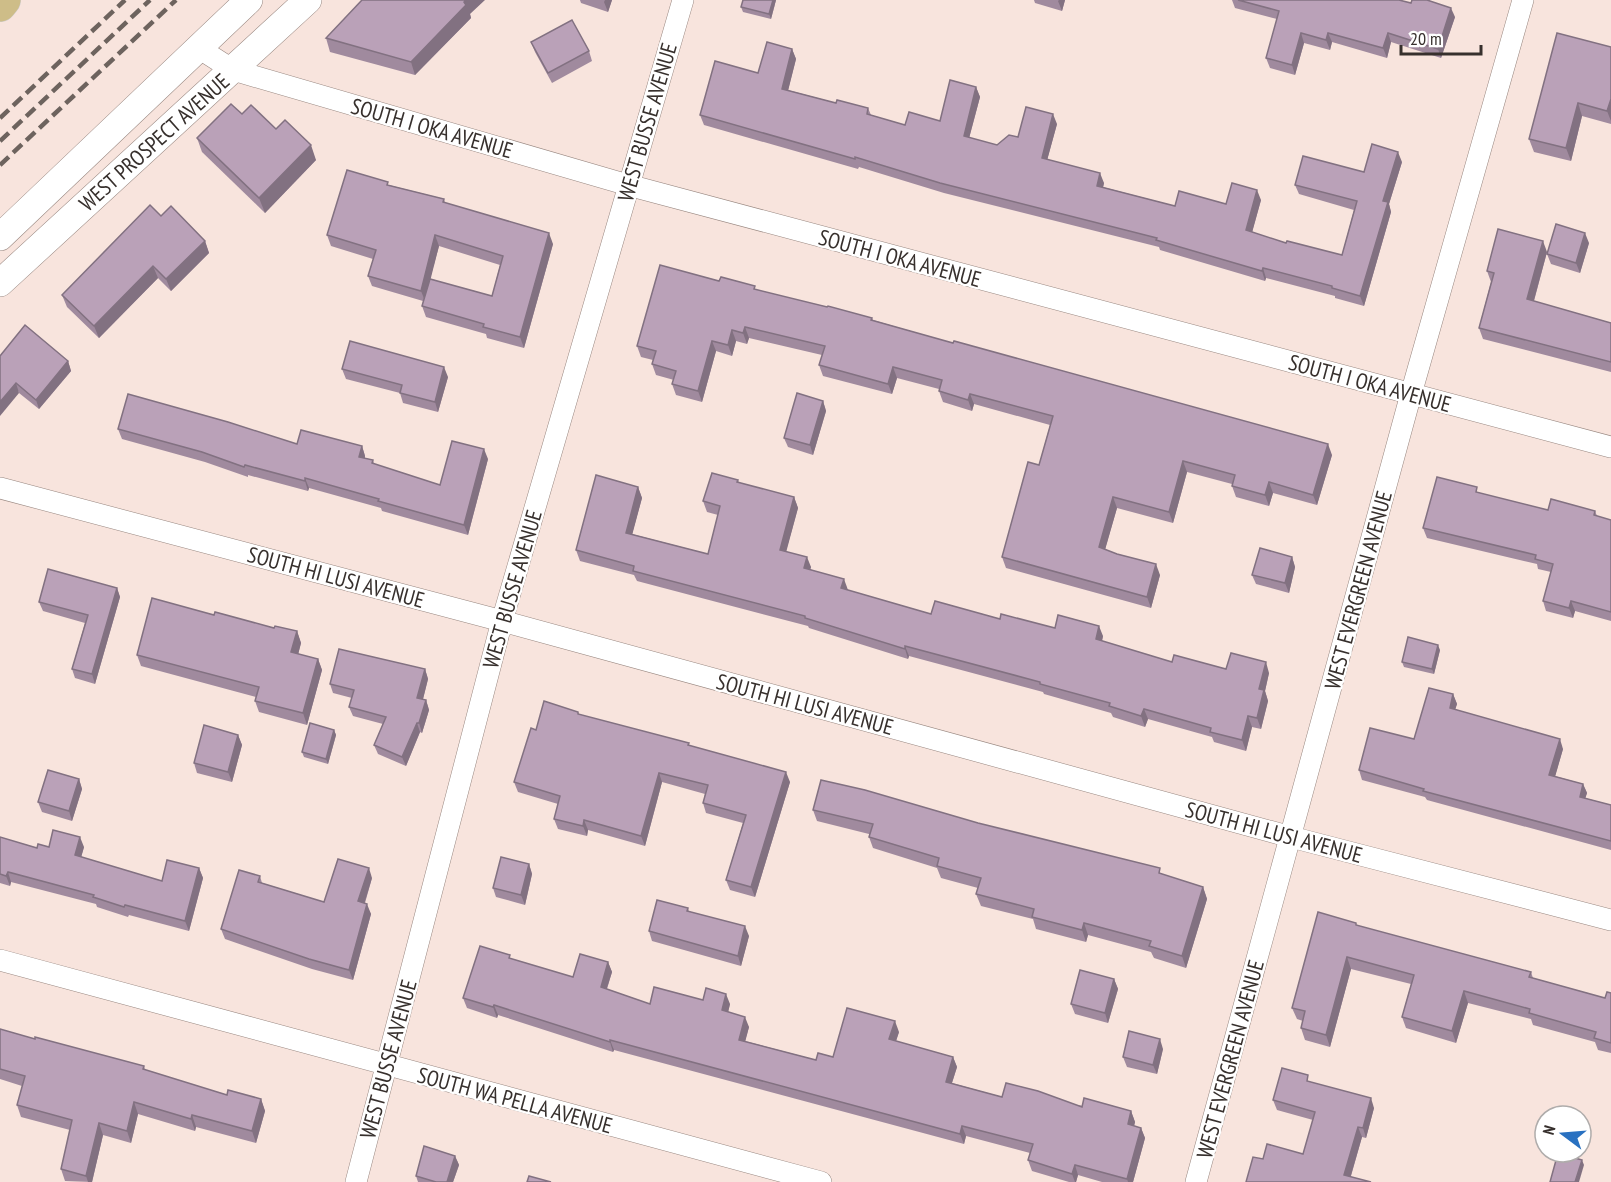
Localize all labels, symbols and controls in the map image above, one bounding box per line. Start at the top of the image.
scale bar [1401,18,1480,56]
text: 20 m [1410,27,1442,50]
street label: WEST BUSSE AVENUE [611,40,683,204]
street label: WEST PROSPECT AVENUE [73,67,235,217]
street label: SOUTH I OKA AVENUE [348,92,516,164]
street label: SOUTH I OKA AVENUE [816,223,984,293]
street label: SOUTH I OKA AVENUE [1286,348,1454,418]
street label: WEST EVERGREEN AVENUE [1318,488,1398,692]
street label: WEST BUSSE AVENUE [476,507,548,671]
street label: SOUTH HI LUSI AVENUE [244,540,428,614]
street label: SOUTH HI LUSI AVENUE [713,667,897,741]
street label: SOUTH HI LUSI AVENUE [1182,795,1366,869]
street label: WEST EVERGREEN AVENUE [1190,957,1270,1161]
street label: WEST BUSSE AVENUE [353,976,423,1142]
street label: SOUTH WA PELLA AVENUE [414,1060,616,1140]
north arrow [1533,1104,1593,1164]
text: N [1538,1123,1559,1137]

